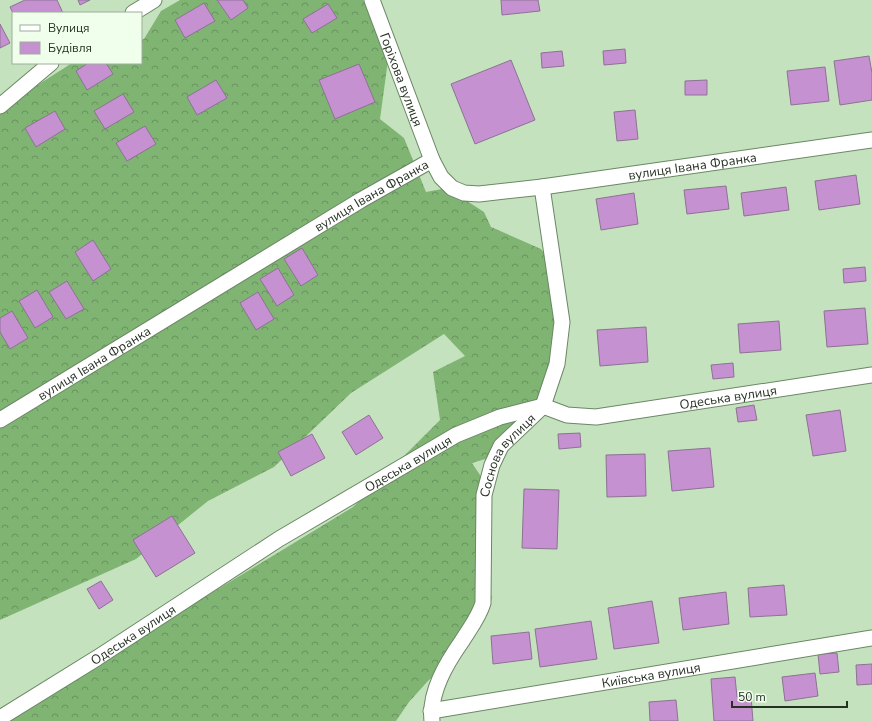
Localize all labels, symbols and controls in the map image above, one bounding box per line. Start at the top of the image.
legend [12,12,142,64]
text: Вулиця [48,20,90,36]
street label: Горіхова вулиця [375,31,427,129]
text: Будівля [48,40,92,56]
street label: вулиця Івана Франка [627,149,758,185]
street label: вулиця Івана Франка [311,156,432,236]
street label: вулиця Івана Франка [34,322,154,405]
street label: Одеська вулиця [678,382,778,414]
street label: Соснова вулиця [476,410,540,499]
street label: Одеська вулиця [361,431,455,497]
street label: Одеська вулиця [87,601,180,670]
street label: Київська вулиця [600,659,702,693]
scale bar [732,683,847,709]
text: 50 m [738,689,766,705]

